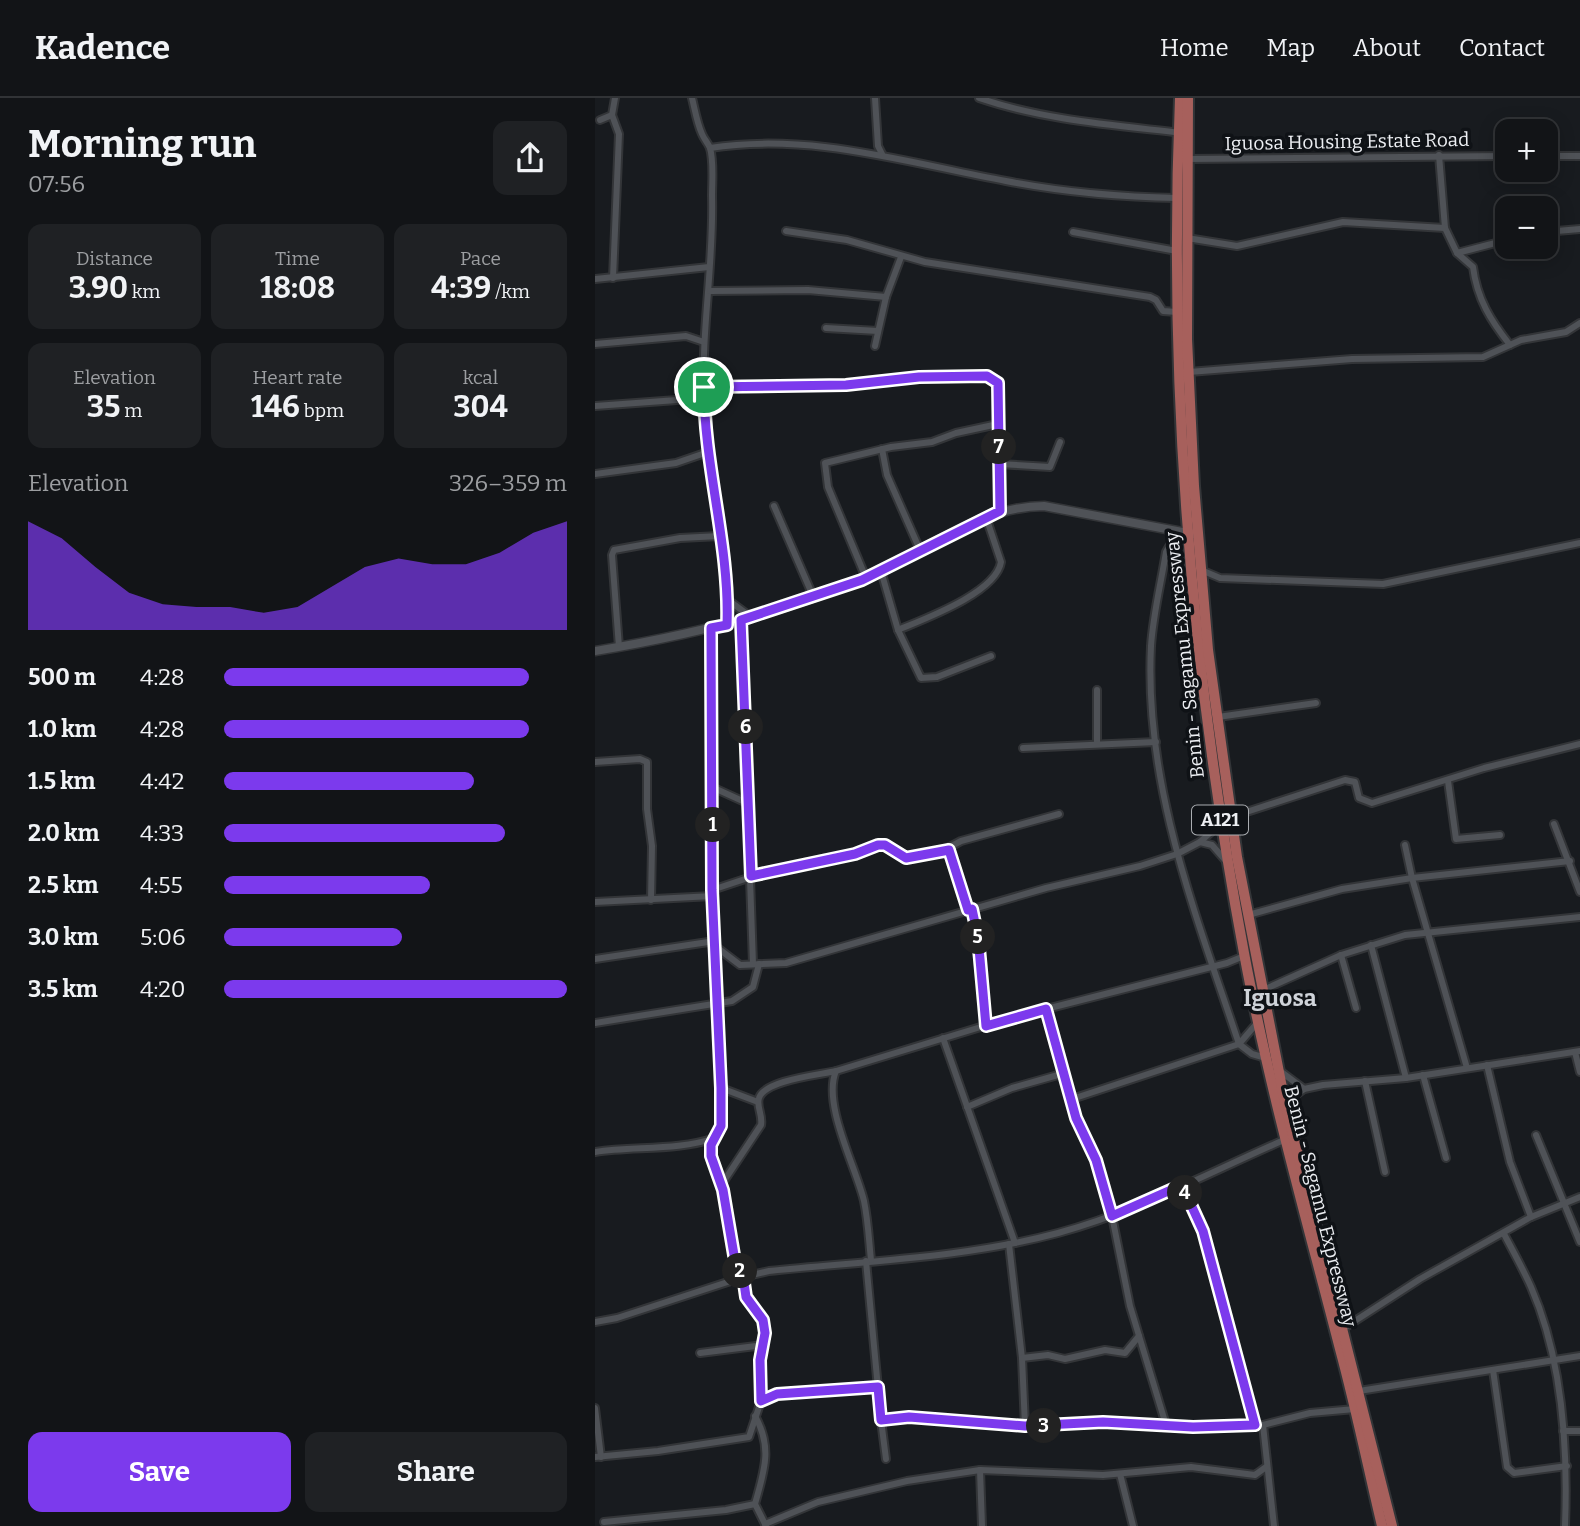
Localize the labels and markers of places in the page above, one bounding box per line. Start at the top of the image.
pin [674,357,734,417]
pin: 7 [981,430,1017,464]
pin: 6 [729,710,763,744]
pin: 1 [695,808,731,842]
pin: 5 [961,920,995,954]
pin: 4 [1167,1176,1203,1210]
pin: 2 [723,1254,757,1288]
pin: 3 [1027,1408,1061,1444]

